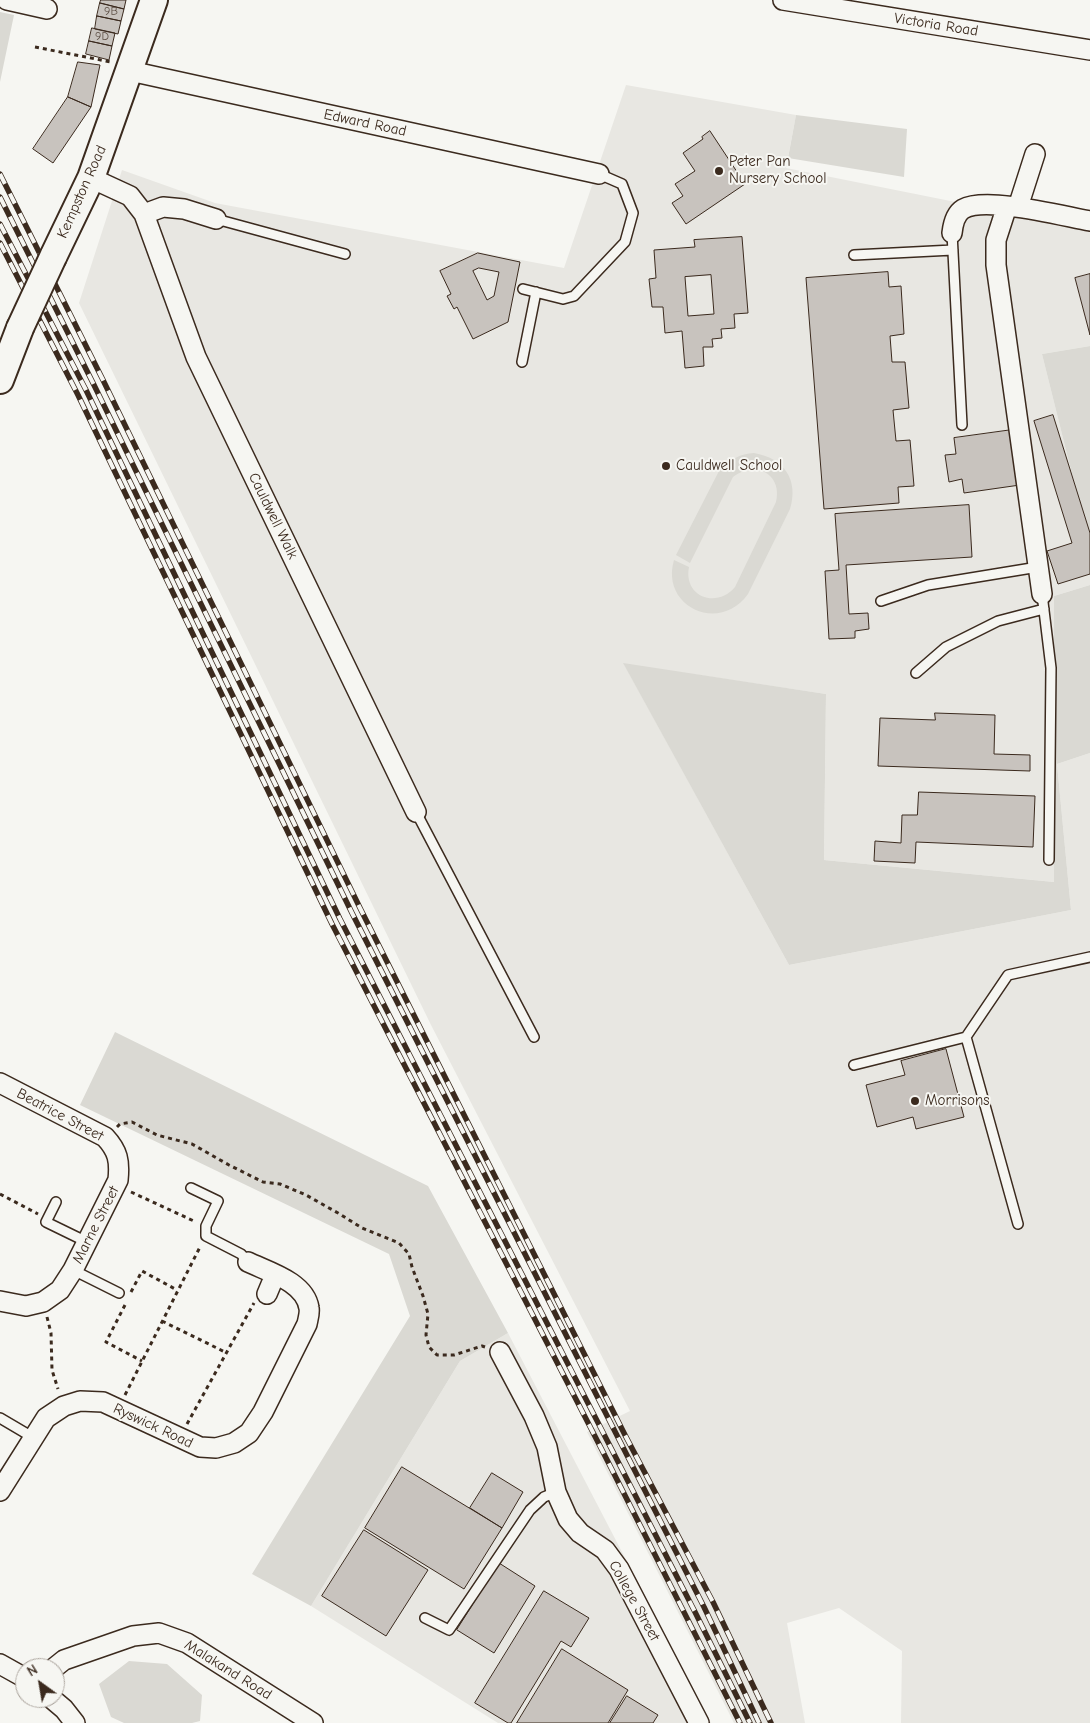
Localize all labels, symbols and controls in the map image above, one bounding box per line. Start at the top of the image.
house number: 9B [104,5,118,19]
street label: Victoria Road [893,9,979,41]
house number: 9D [95,30,109,44]
street label: Edward Road [322,105,408,141]
street label: Kempston Road [53,143,111,241]
place label: Peter Pan Nursery School [729,153,827,188]
marker: Peter Pan Nursery School [713,165,725,177]
place label: Cauldwell School [676,457,782,475]
marker: Cauldwell School [660,460,672,472]
street label: Cauldwell Walk [244,470,302,562]
street label: Beatrice Street [14,1085,106,1145]
place label: Morrisons [925,1092,989,1110]
marker: Morrisons [909,1095,921,1107]
street label: Marne Street [69,1183,123,1267]
street label: Ryswick Road [110,1400,196,1452]
street label: College Street [604,1558,664,1644]
street label: Malakand Road [181,1636,275,1704]
north arrow [15,1658,65,1708]
text: N [24,1661,41,1680]

